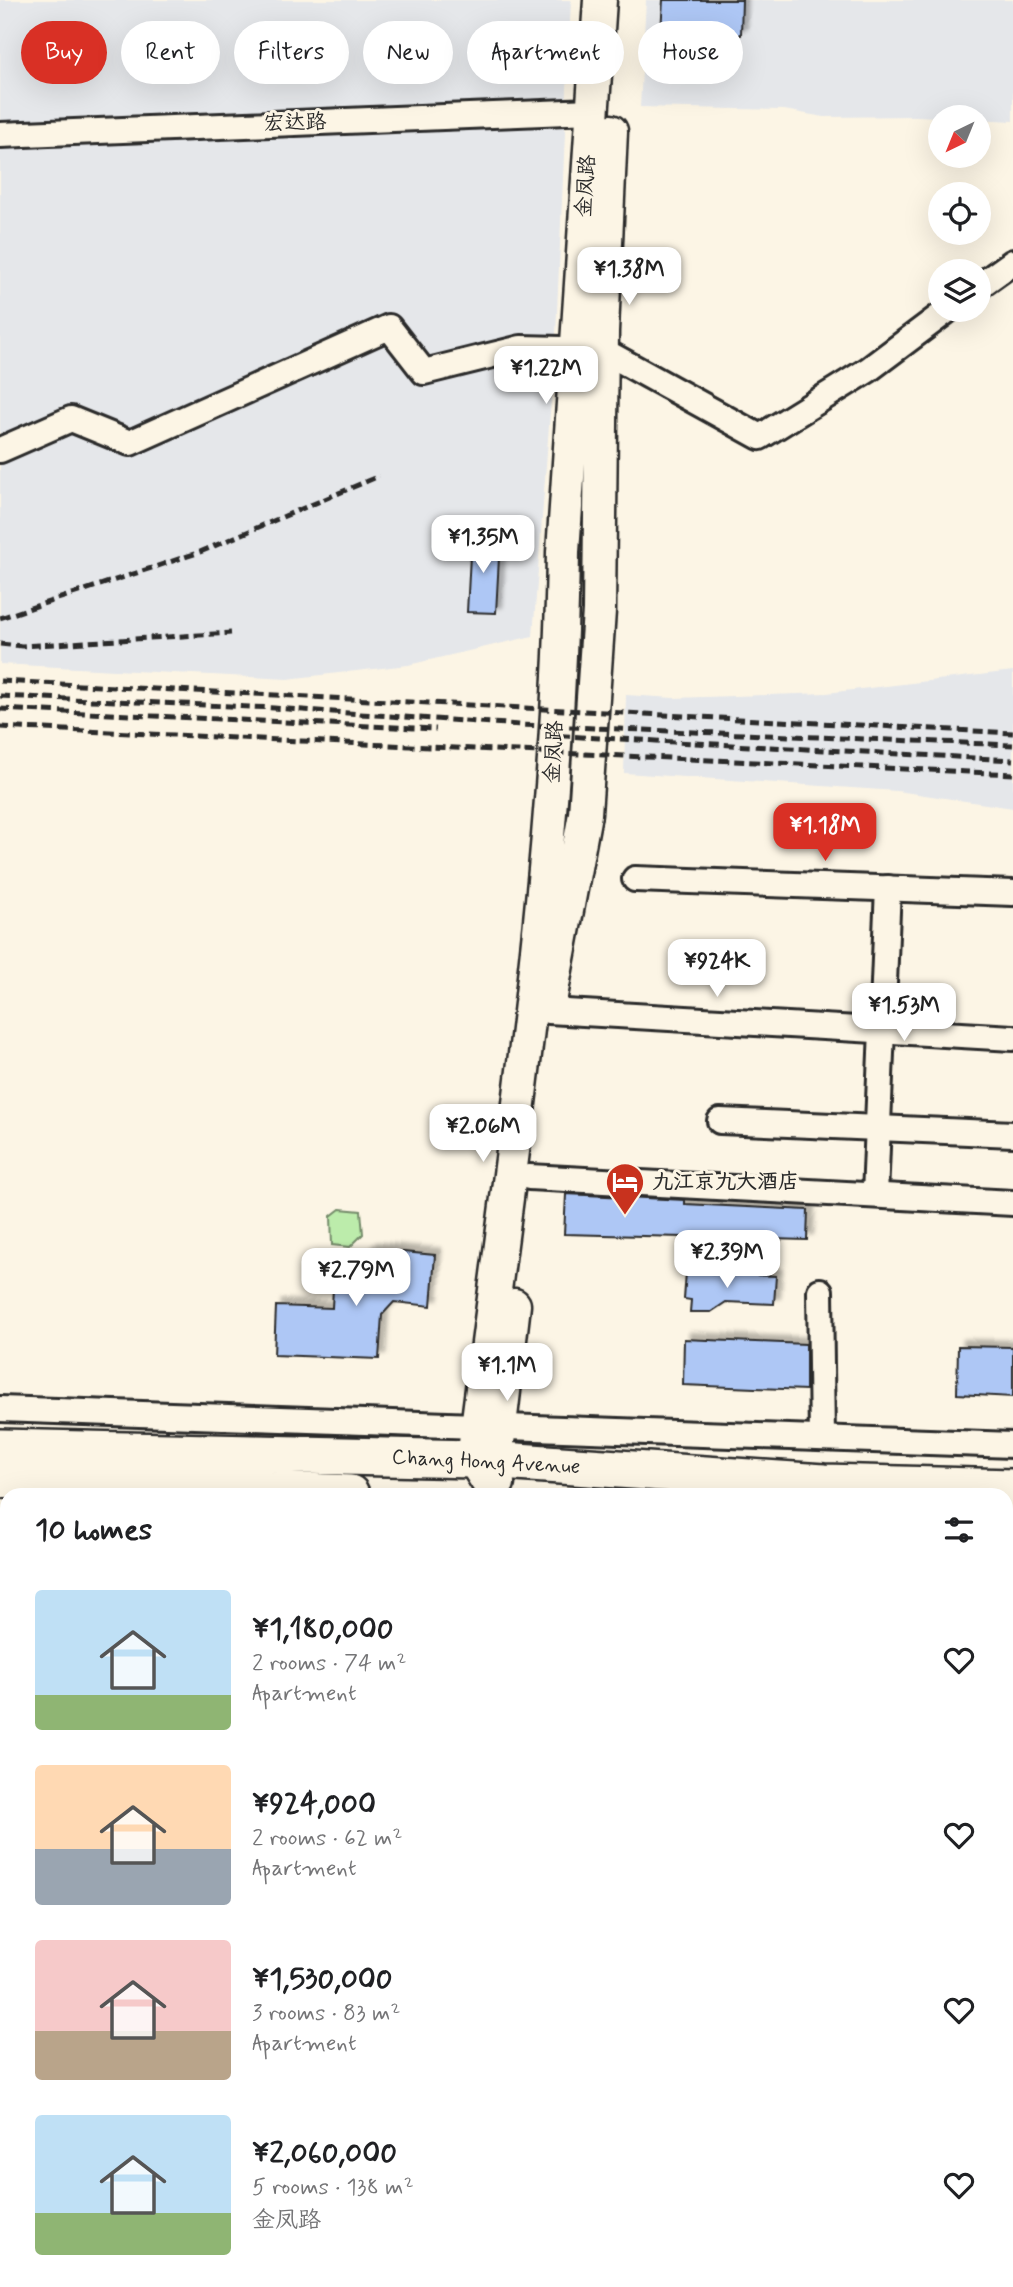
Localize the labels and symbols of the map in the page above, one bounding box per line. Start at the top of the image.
north arrow [928,105,990,168]
street label: 宏达路 [263,108,327,138]
street label: 金凤路 [570,154,602,218]
pin: ¥1.38M [572,247,686,307]
pin: ¥1.22M [489,346,603,406]
pin: ¥1.35M [426,516,540,575]
street label: 金凤路 [538,720,570,784]
pin: ¥1.18M [768,804,882,863]
pin: ¥924K [668,940,766,999]
pin: ¥1.53M [847,984,961,1043]
pin: ¥2.06M [426,1104,540,1164]
hotel icon: 九江京九大酒店 [604,1161,646,1216]
place label: 九江京九大酒店 [652,1168,799,1196]
pin: ¥2.39M [670,1230,784,1290]
pin: ¥2.79M [299,1248,413,1308]
pin: ¥1.1M [458,1344,556,1403]
street label: Chang Hong Avenue [391,1443,581,1481]

